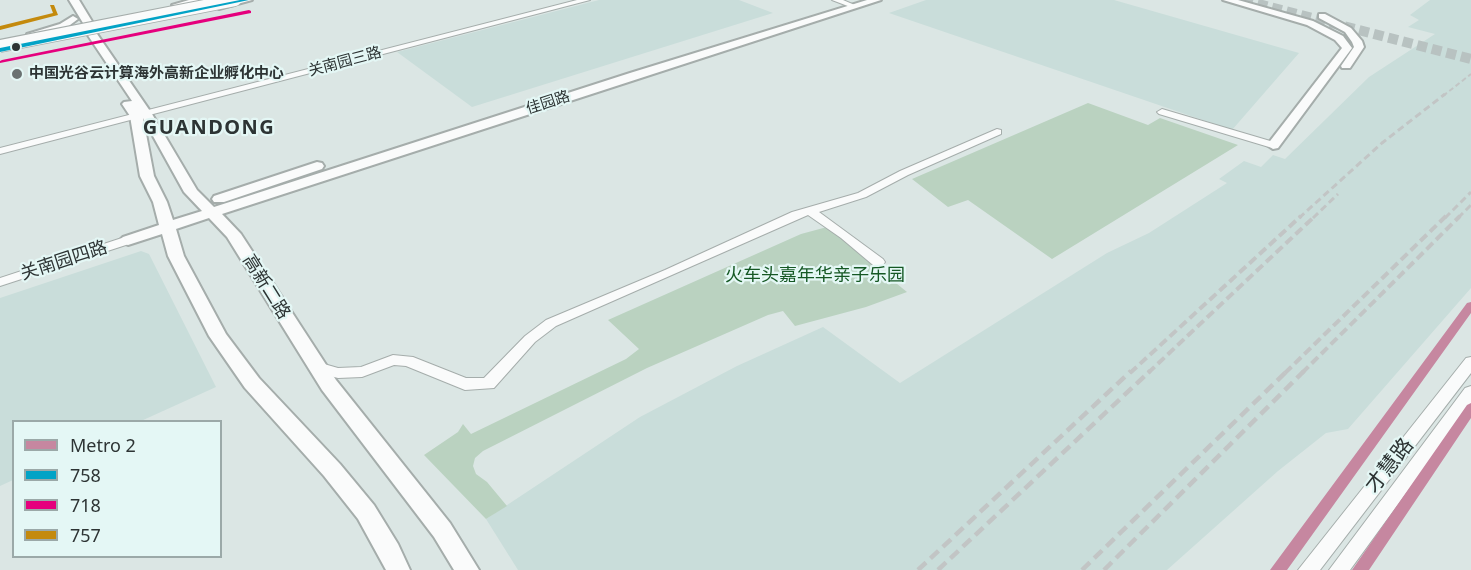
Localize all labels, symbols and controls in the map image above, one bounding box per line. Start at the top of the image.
unlabelled marker [10,41,22,53]
street label: 关南园三路 [306,44,384,80]
place label: 中国光谷云计算海外高新企业孵化中心 [29,65,284,83]
marker: 中国光谷云计算海外高新企业孵化中心 [10,67,24,81]
street label: 佳园路 [524,87,572,119]
district label: GUANDONG [143,116,275,140]
street label: 关南园四路 [18,237,110,285]
street label: 高新二路 [238,251,294,323]
park label: 火车头嘉年华亲子乐园 [725,265,905,287]
legend [12,420,222,558]
text: Metro 2 [70,433,136,457]
street label: 才慧路 [1361,433,1419,499]
text: 758 [70,463,101,487]
text: 718 [70,493,101,517]
text: 757 [70,523,101,547]

